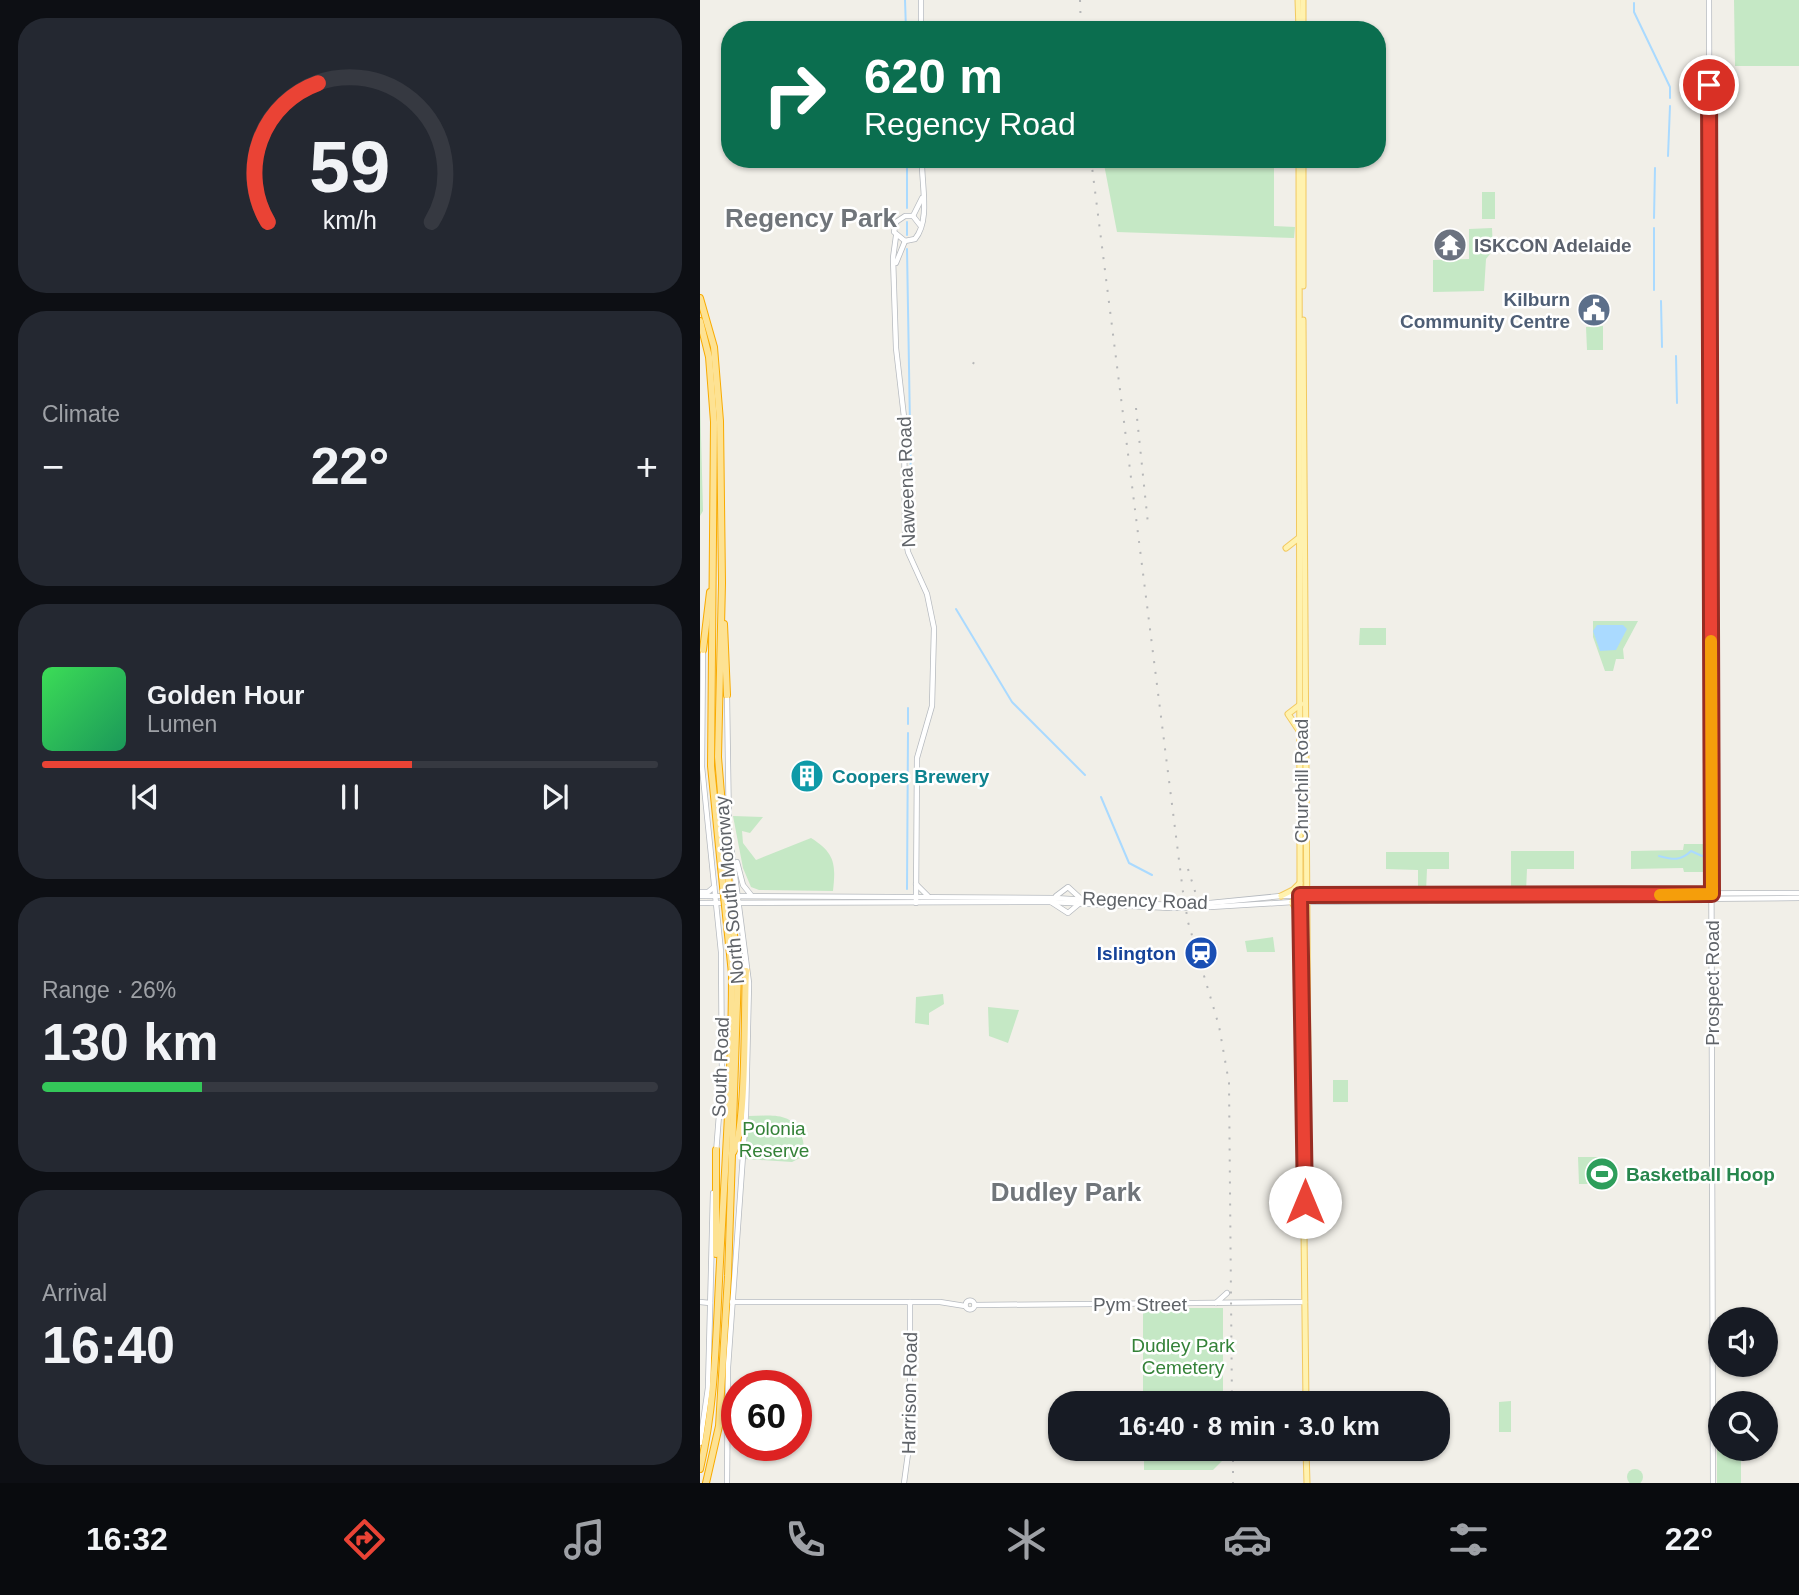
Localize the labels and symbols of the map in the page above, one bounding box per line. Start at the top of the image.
pin [1679,55,1739,115]
district label: Regency Park [725,203,898,233]
temple icon: ISKCON Adelaide [1431,226,1469,264]
place label: ISKCON Adelaide [1474,235,1632,256]
place label: Kilburn Community Centre [1400,289,1570,332]
public building icon: Kilburn Community Centre [1575,291,1613,329]
street label: Naweena Road [894,416,919,548]
street label: Churchill Road [1291,719,1312,843]
building icon: Coopers Brewery [788,757,826,795]
place label: Coopers Brewery [832,766,990,787]
street label: North South Motorway [711,794,748,985]
street label: Regency Road [1082,888,1208,913]
street label: Prospect Road [1702,920,1723,1046]
station icon: Islington [1182,934,1220,972]
place label: Islington [1097,943,1176,964]
street label: South Road [708,1017,733,1118]
park label: Polonia Reserve [739,1118,809,1161]
sports icon: Basketball Hoop [1583,1155,1621,1193]
place label: Basketball Hoop [1626,1164,1775,1185]
position arrow [1268,1165,1342,1239]
district label: Dudley Park [991,1177,1142,1207]
street label: Pym Street [1093,1294,1188,1315]
street label: Harrison Road [898,1332,921,1454]
park label: Dudley Park Cemetery [1131,1335,1235,1378]
speed limit sign: 60 [721,1370,812,1461]

